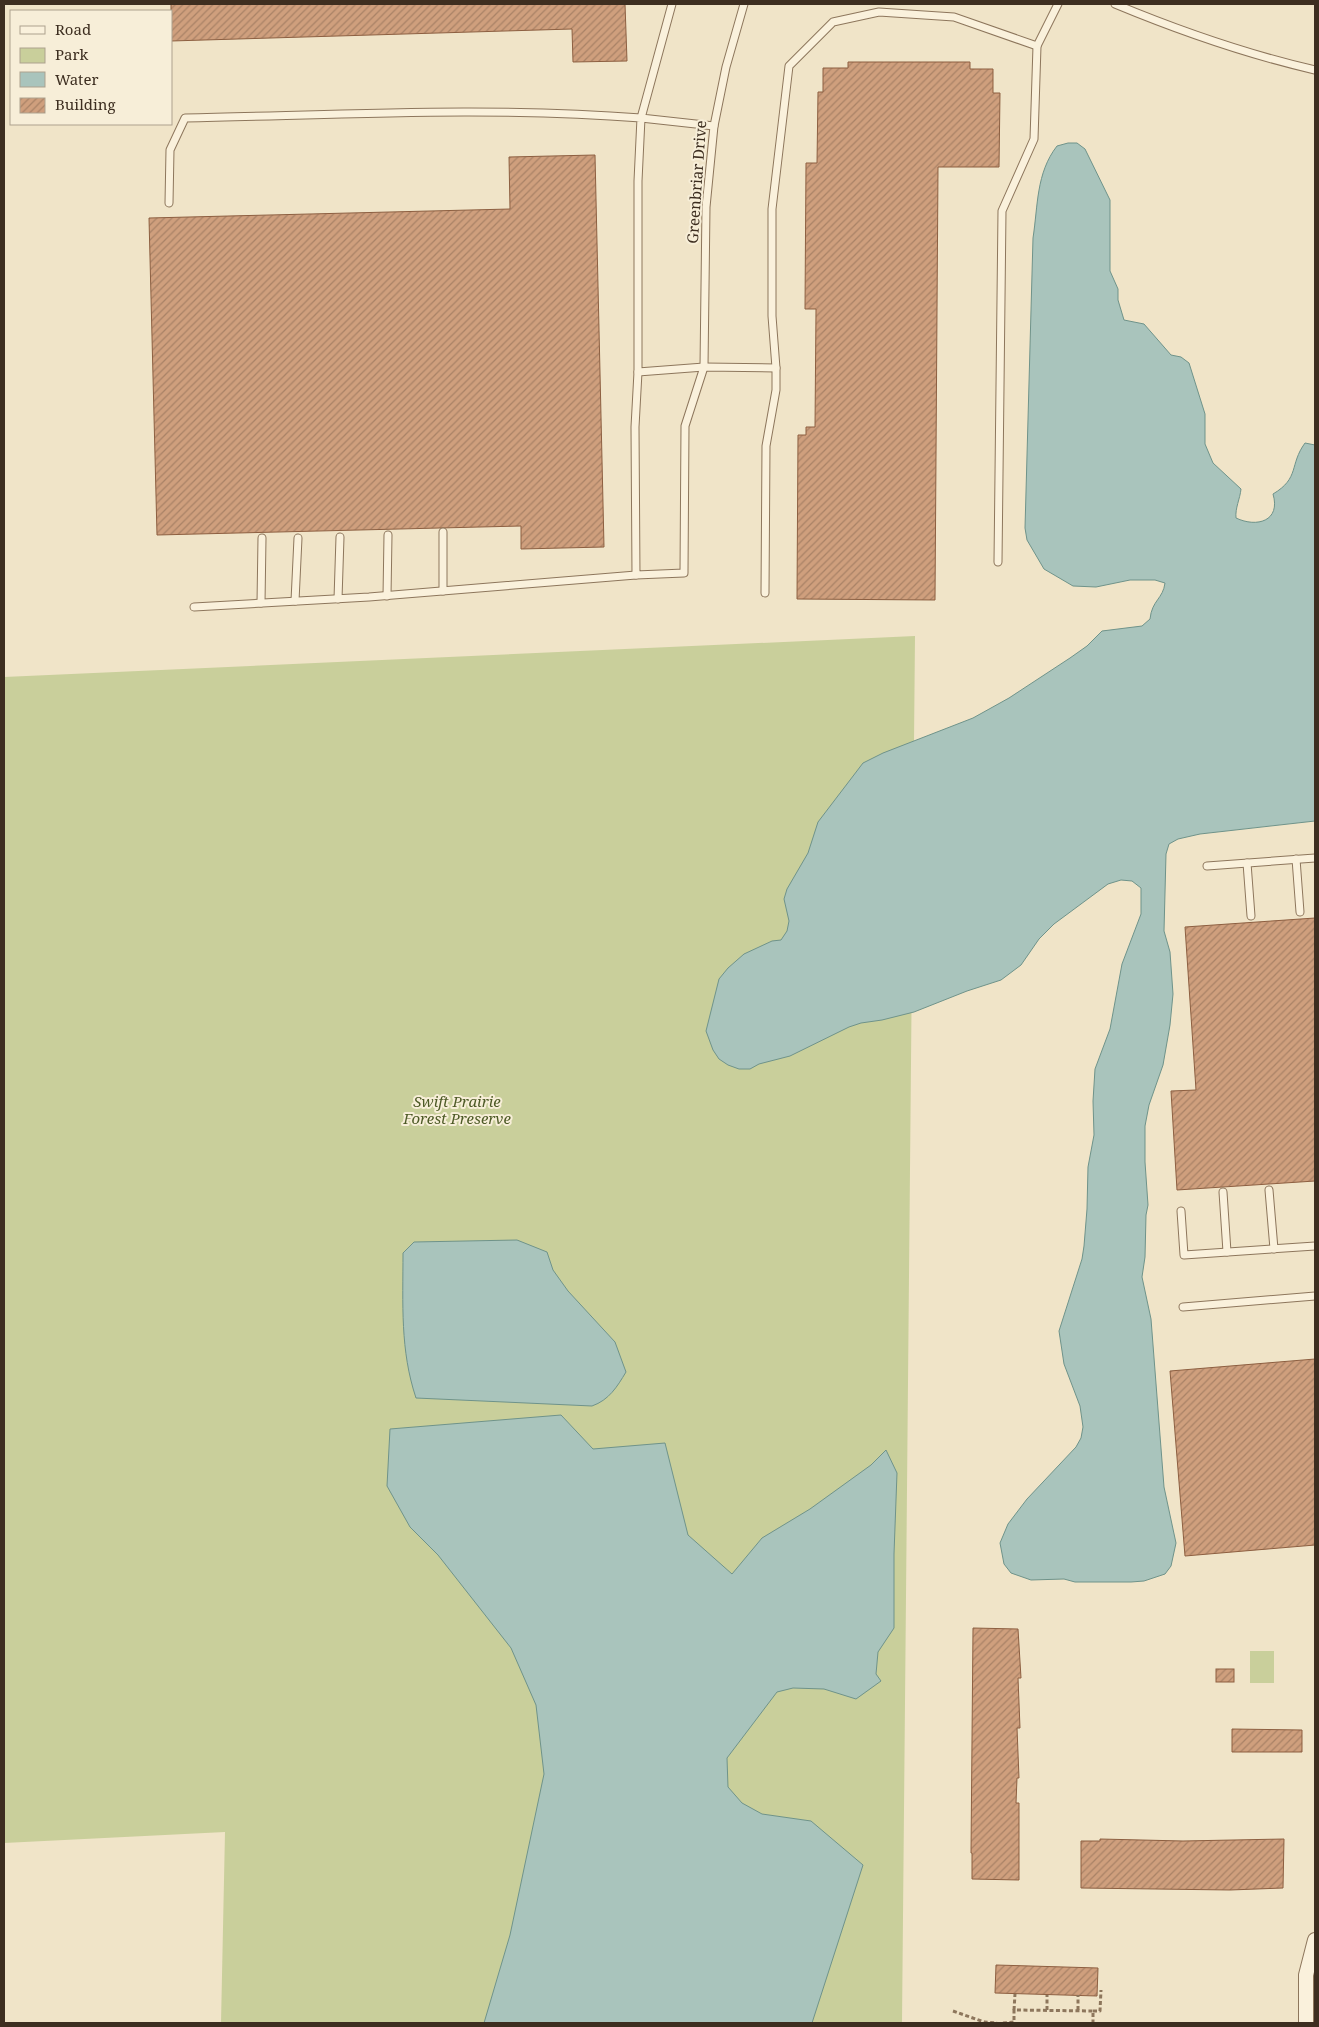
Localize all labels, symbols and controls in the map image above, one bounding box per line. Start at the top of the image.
legend [10,10,172,125]
text: Road [55,19,91,39]
text: Park [55,44,89,64]
text: Water [55,69,98,89]
text: Building [55,94,116,114]
street label: Greenbriar Drive [682,120,710,244]
park label: Swift Prairie Forest Preserve [402,1091,511,1128]

